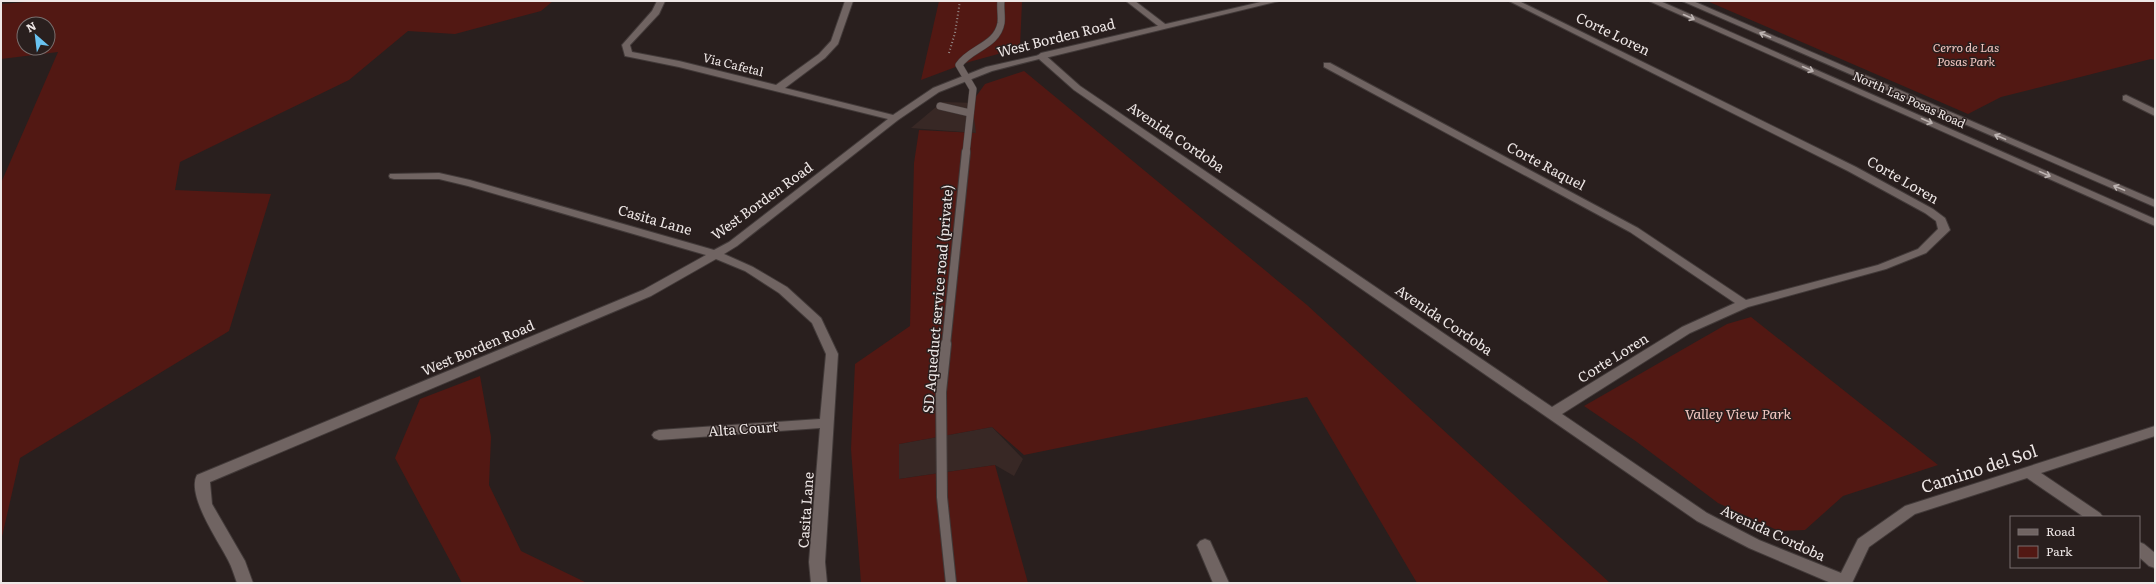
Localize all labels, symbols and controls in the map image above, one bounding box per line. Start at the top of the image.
street label: Corte Loren [1573,7,1654,60]
street label: West Borden Road [995,13,1117,61]
one-way arrow [1682,14,1694,21]
north arrow [16,16,56,56]
text: N [23,17,39,36]
one-way arrow [1759,31,1771,38]
park label: Cerro de Las Posas Park [1933,38,1999,70]
street label: Via Cafetal [701,48,766,80]
one-way arrow [1801,66,1813,73]
street label: North Las Posas Road [1850,66,1969,132]
street label: Avenida Cordoba [1124,96,1230,176]
one-way arrow [1920,118,1932,126]
one-way arrow [1994,132,2006,140]
street label: Corte Raquel [1504,136,1590,194]
street label: Corte Loren [1864,150,1943,208]
street label: West Borden Road [707,156,817,244]
one-way arrow [2039,171,2051,178]
street label: SD Aqueduct service road (private) [917,184,957,414]
one-way arrow [2114,184,2126,191]
street label: Casita Lane [616,199,695,239]
street label: Avenida Cordoba [1392,279,1498,359]
street label: West Borden Road [418,314,538,380]
street label: Corte Loren [1573,327,1652,387]
park label: Valley View Park [1685,403,1791,423]
street label: Alta Court [707,416,779,440]
street label: Camino del Sol [1917,437,2040,498]
street label: Casita Lane [792,471,818,549]
street label: Avenida Cordoba [1718,499,1830,565]
legend [2010,516,2140,568]
text: Road [2046,522,2076,540]
text: Park [2046,542,2073,560]

